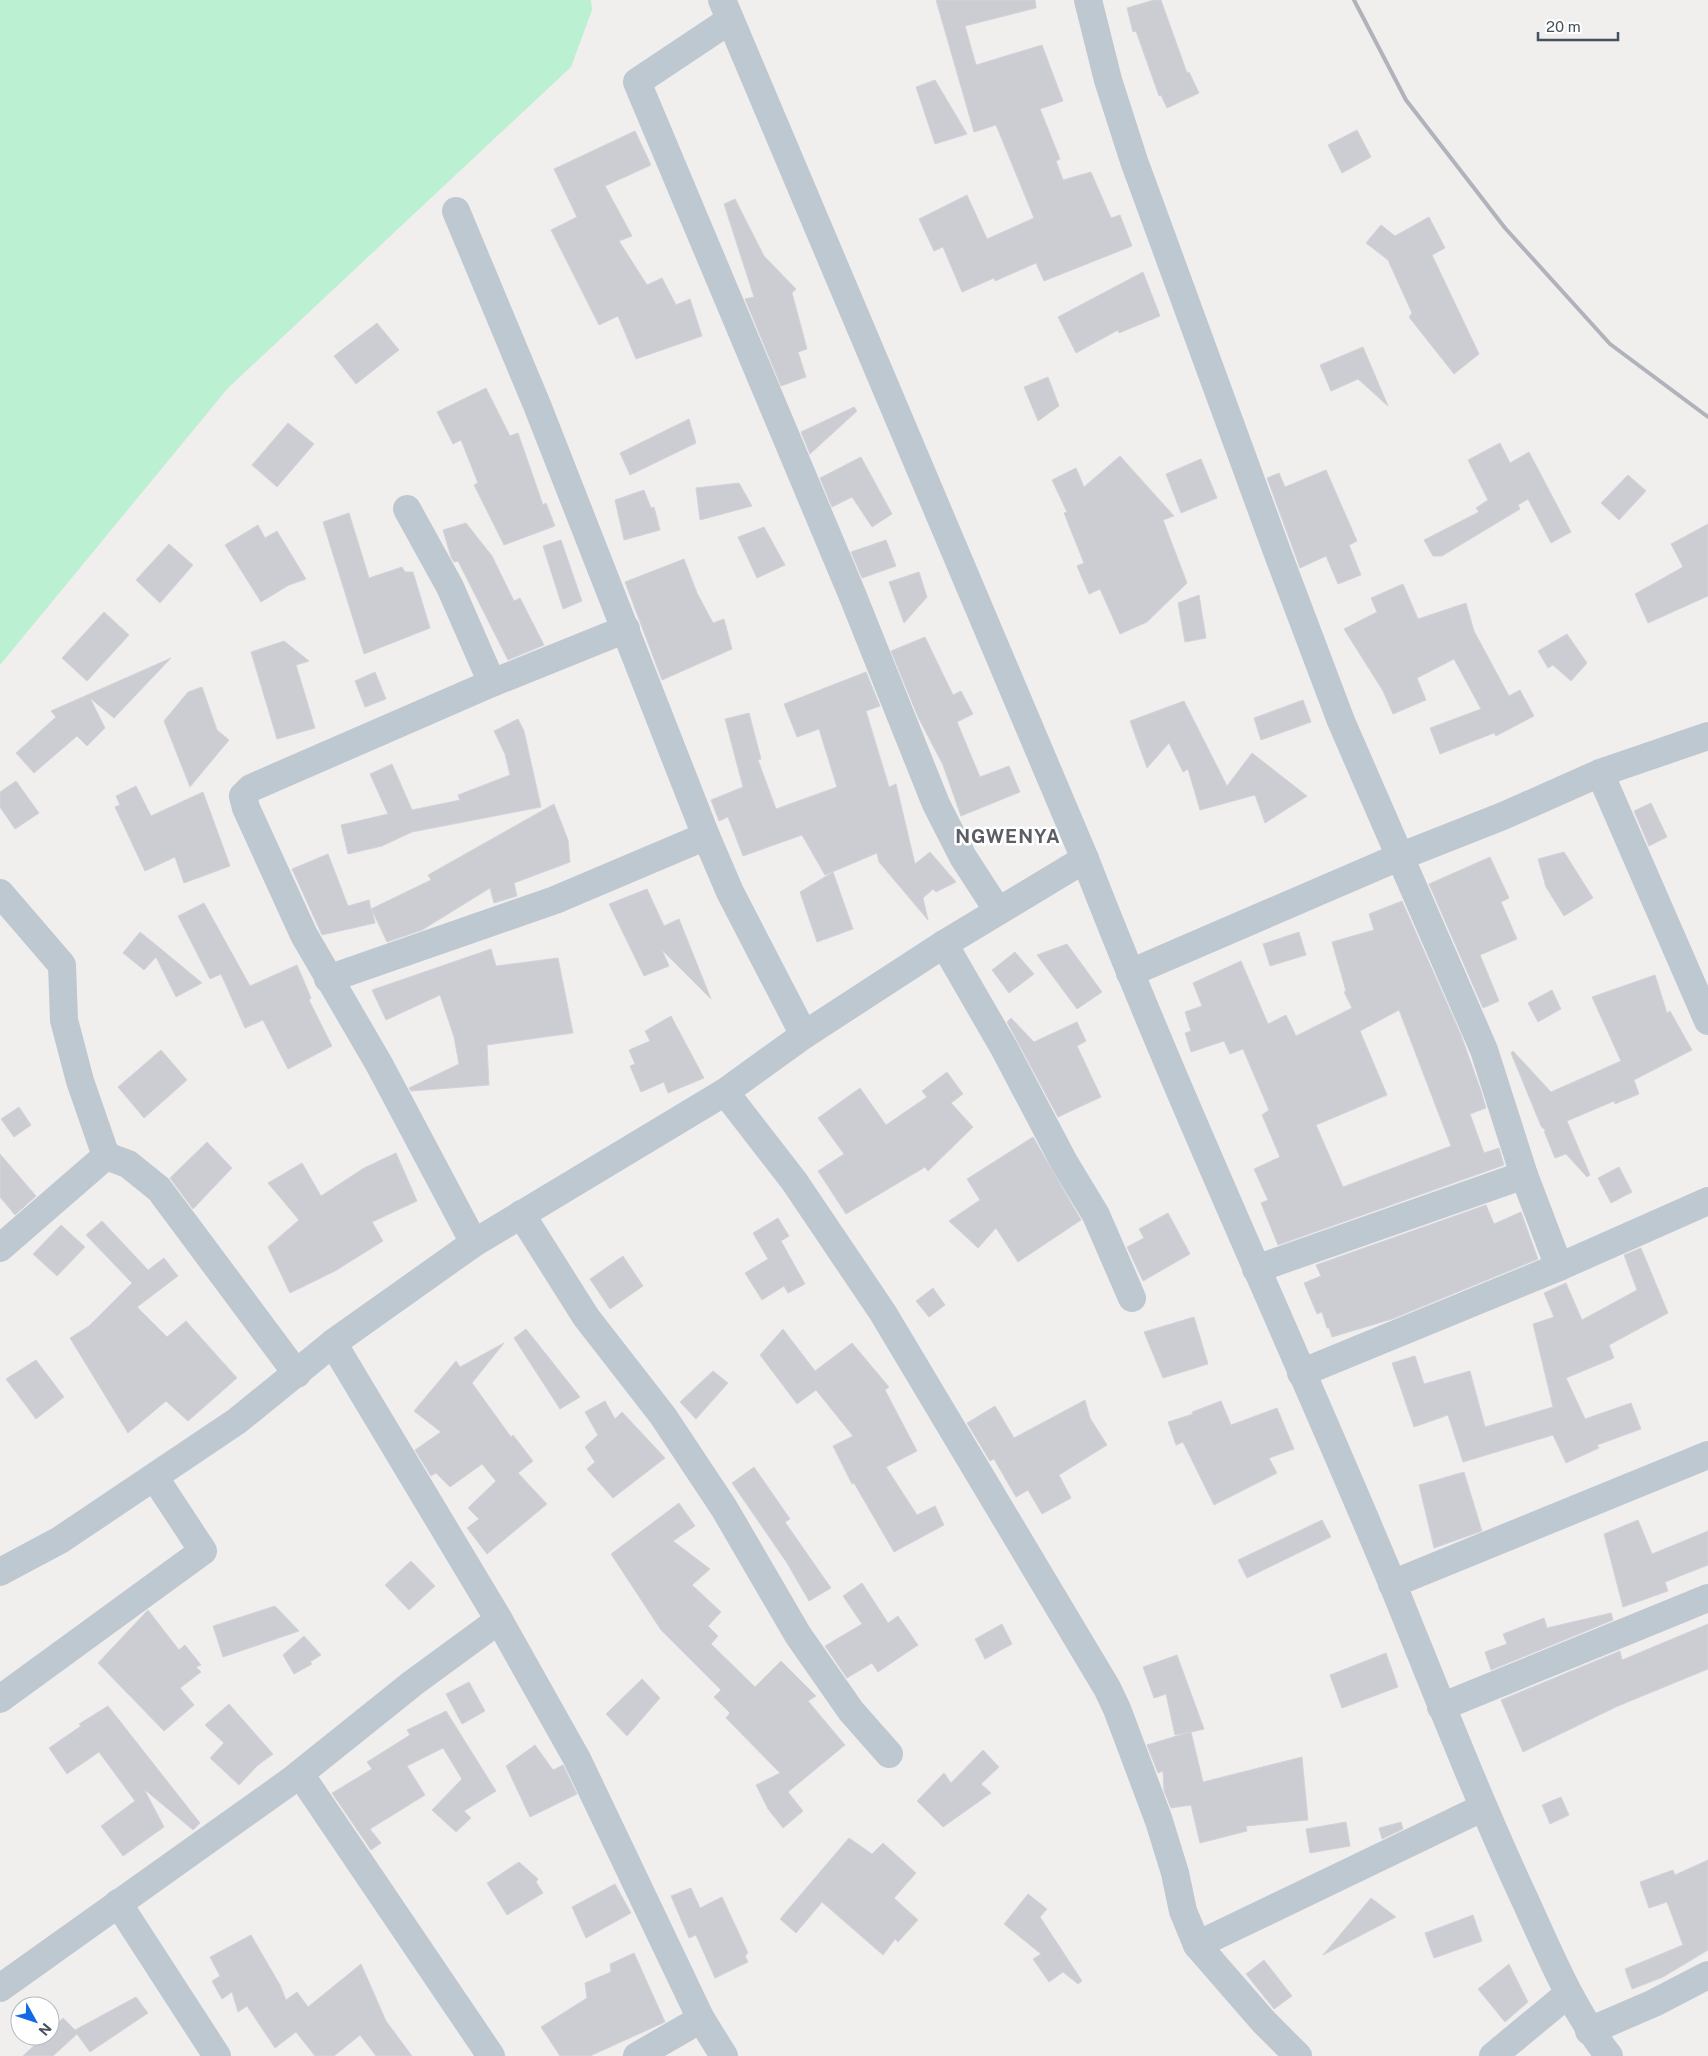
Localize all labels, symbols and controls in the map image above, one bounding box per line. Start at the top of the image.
scale bar [1538,10,1618,42]
text: 20 m [1546,18,1581,35]
district label: NGWENYA [955,825,1061,847]
north arrow [10,1996,60,2046]
text: N [35,2020,55,2039]

